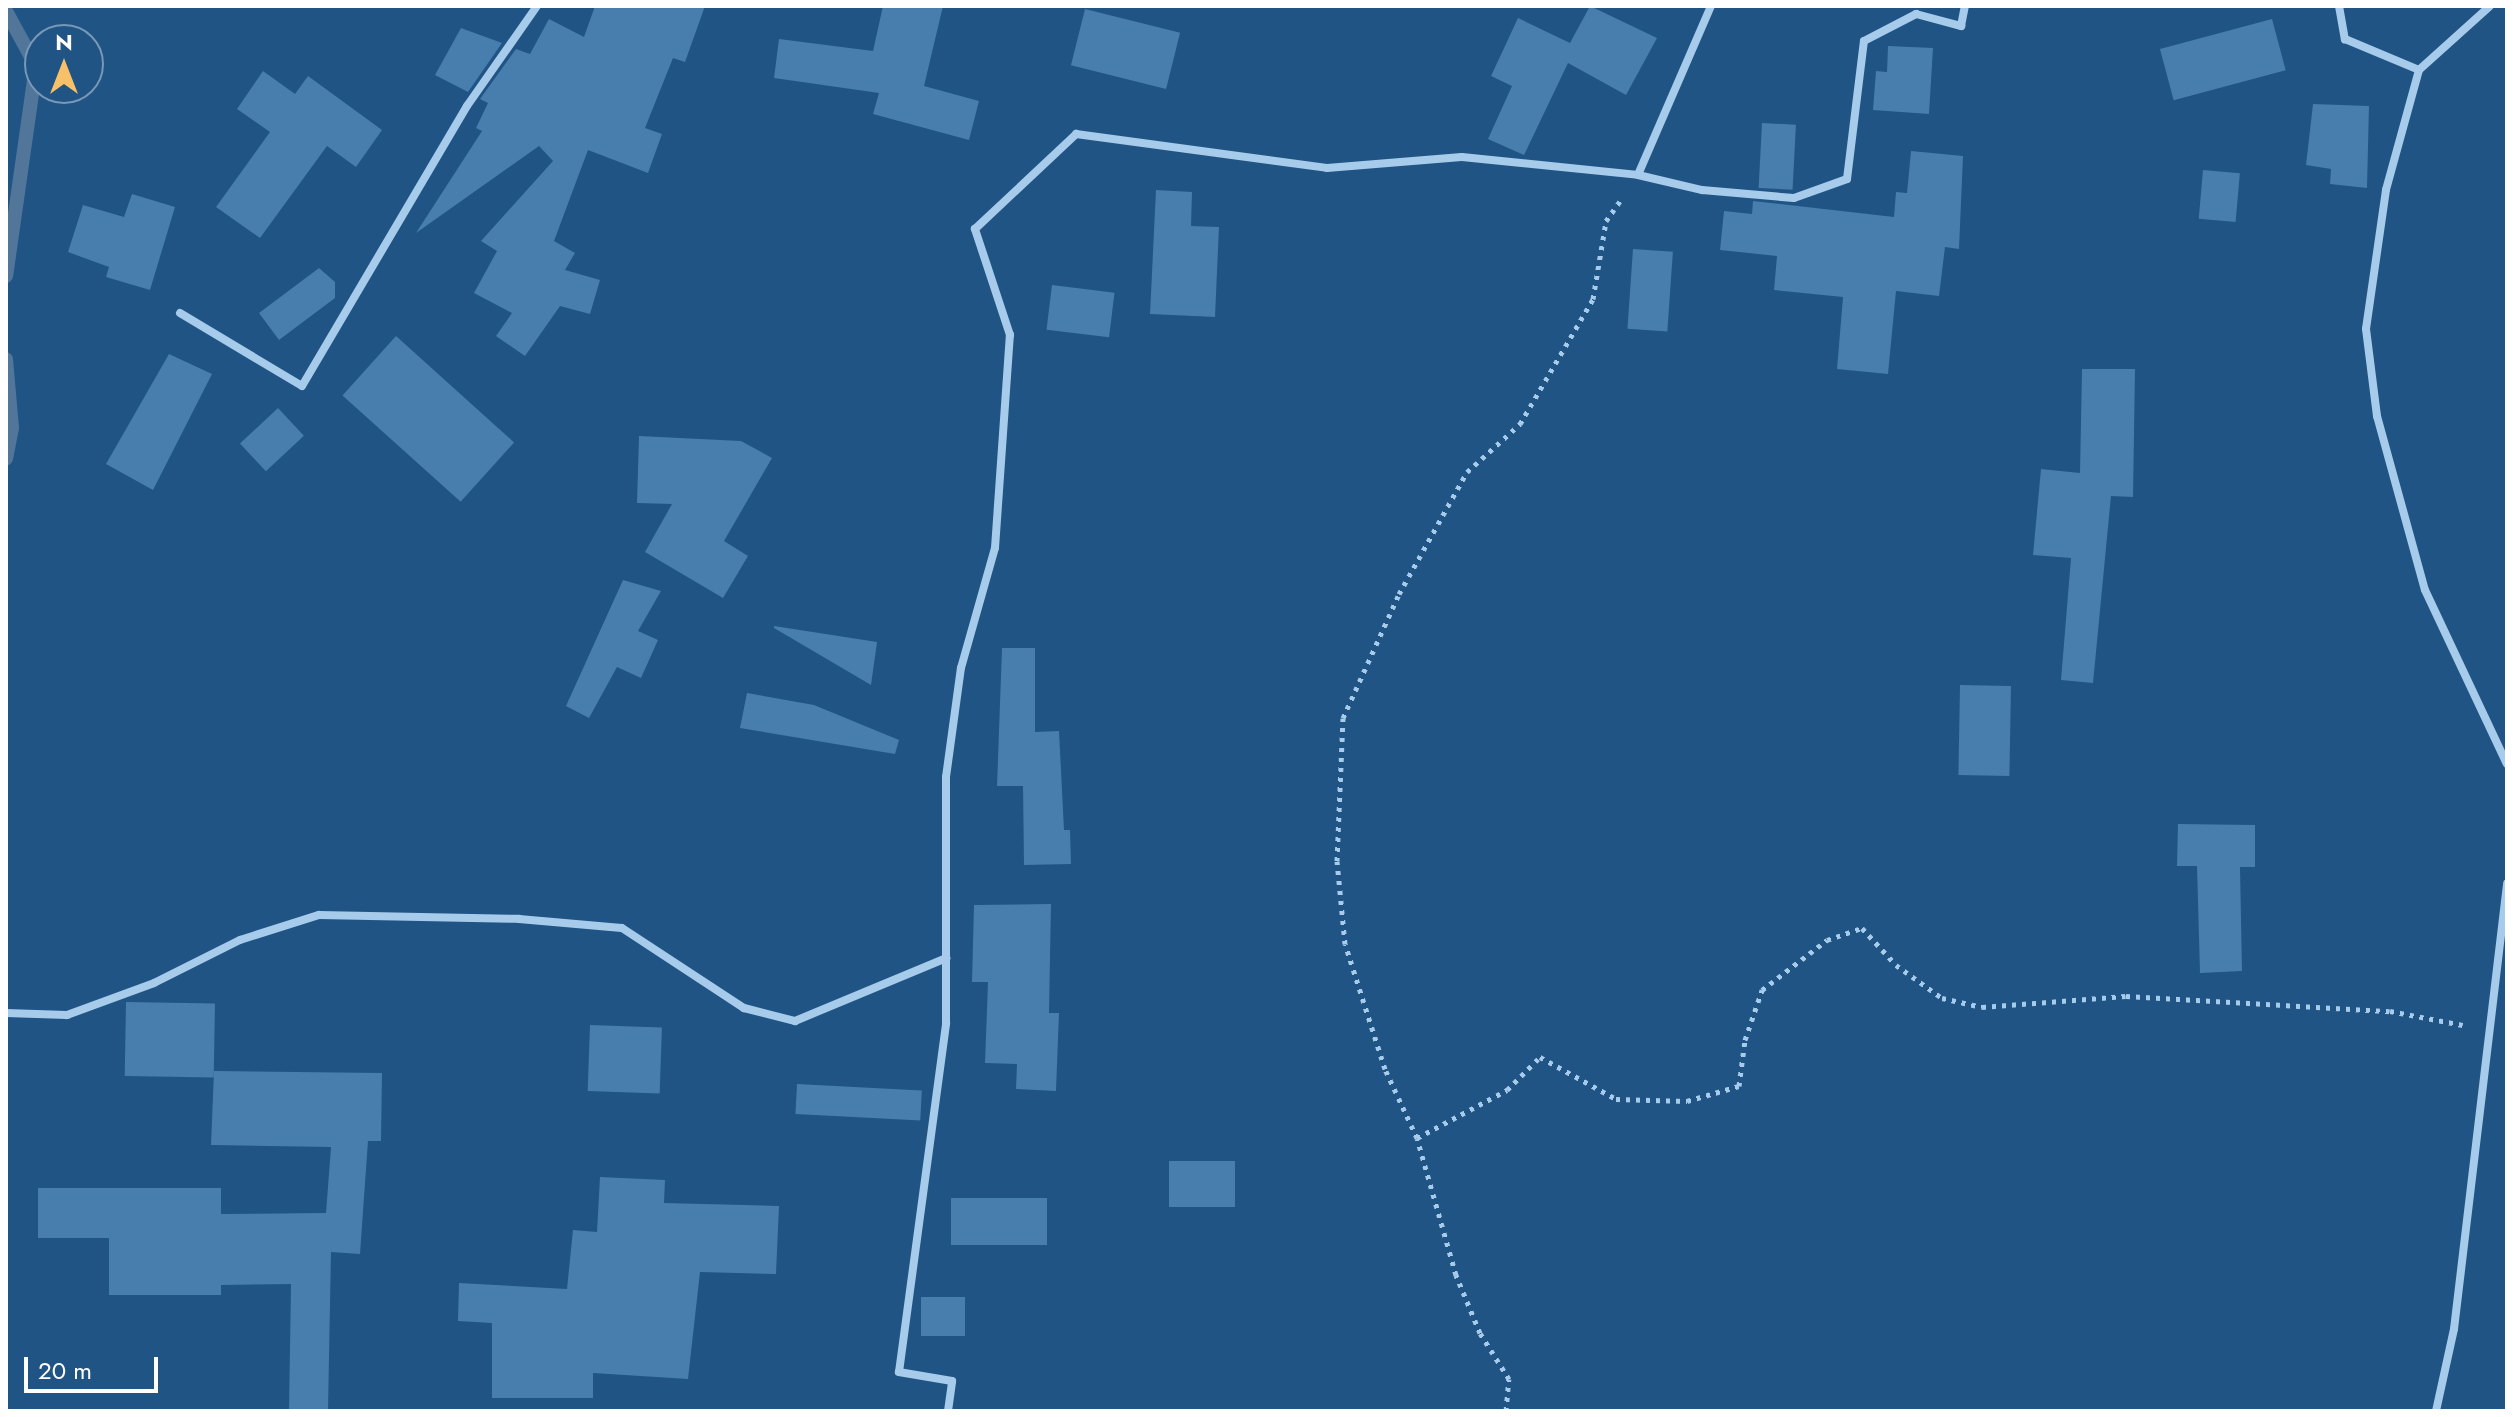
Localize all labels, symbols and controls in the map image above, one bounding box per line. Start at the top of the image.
north arrow [24,24,104,104]
text: N [55,26,73,58]
scale bar [28,1341,162,1391]
text: 20 m [38,1353,92,1388]

